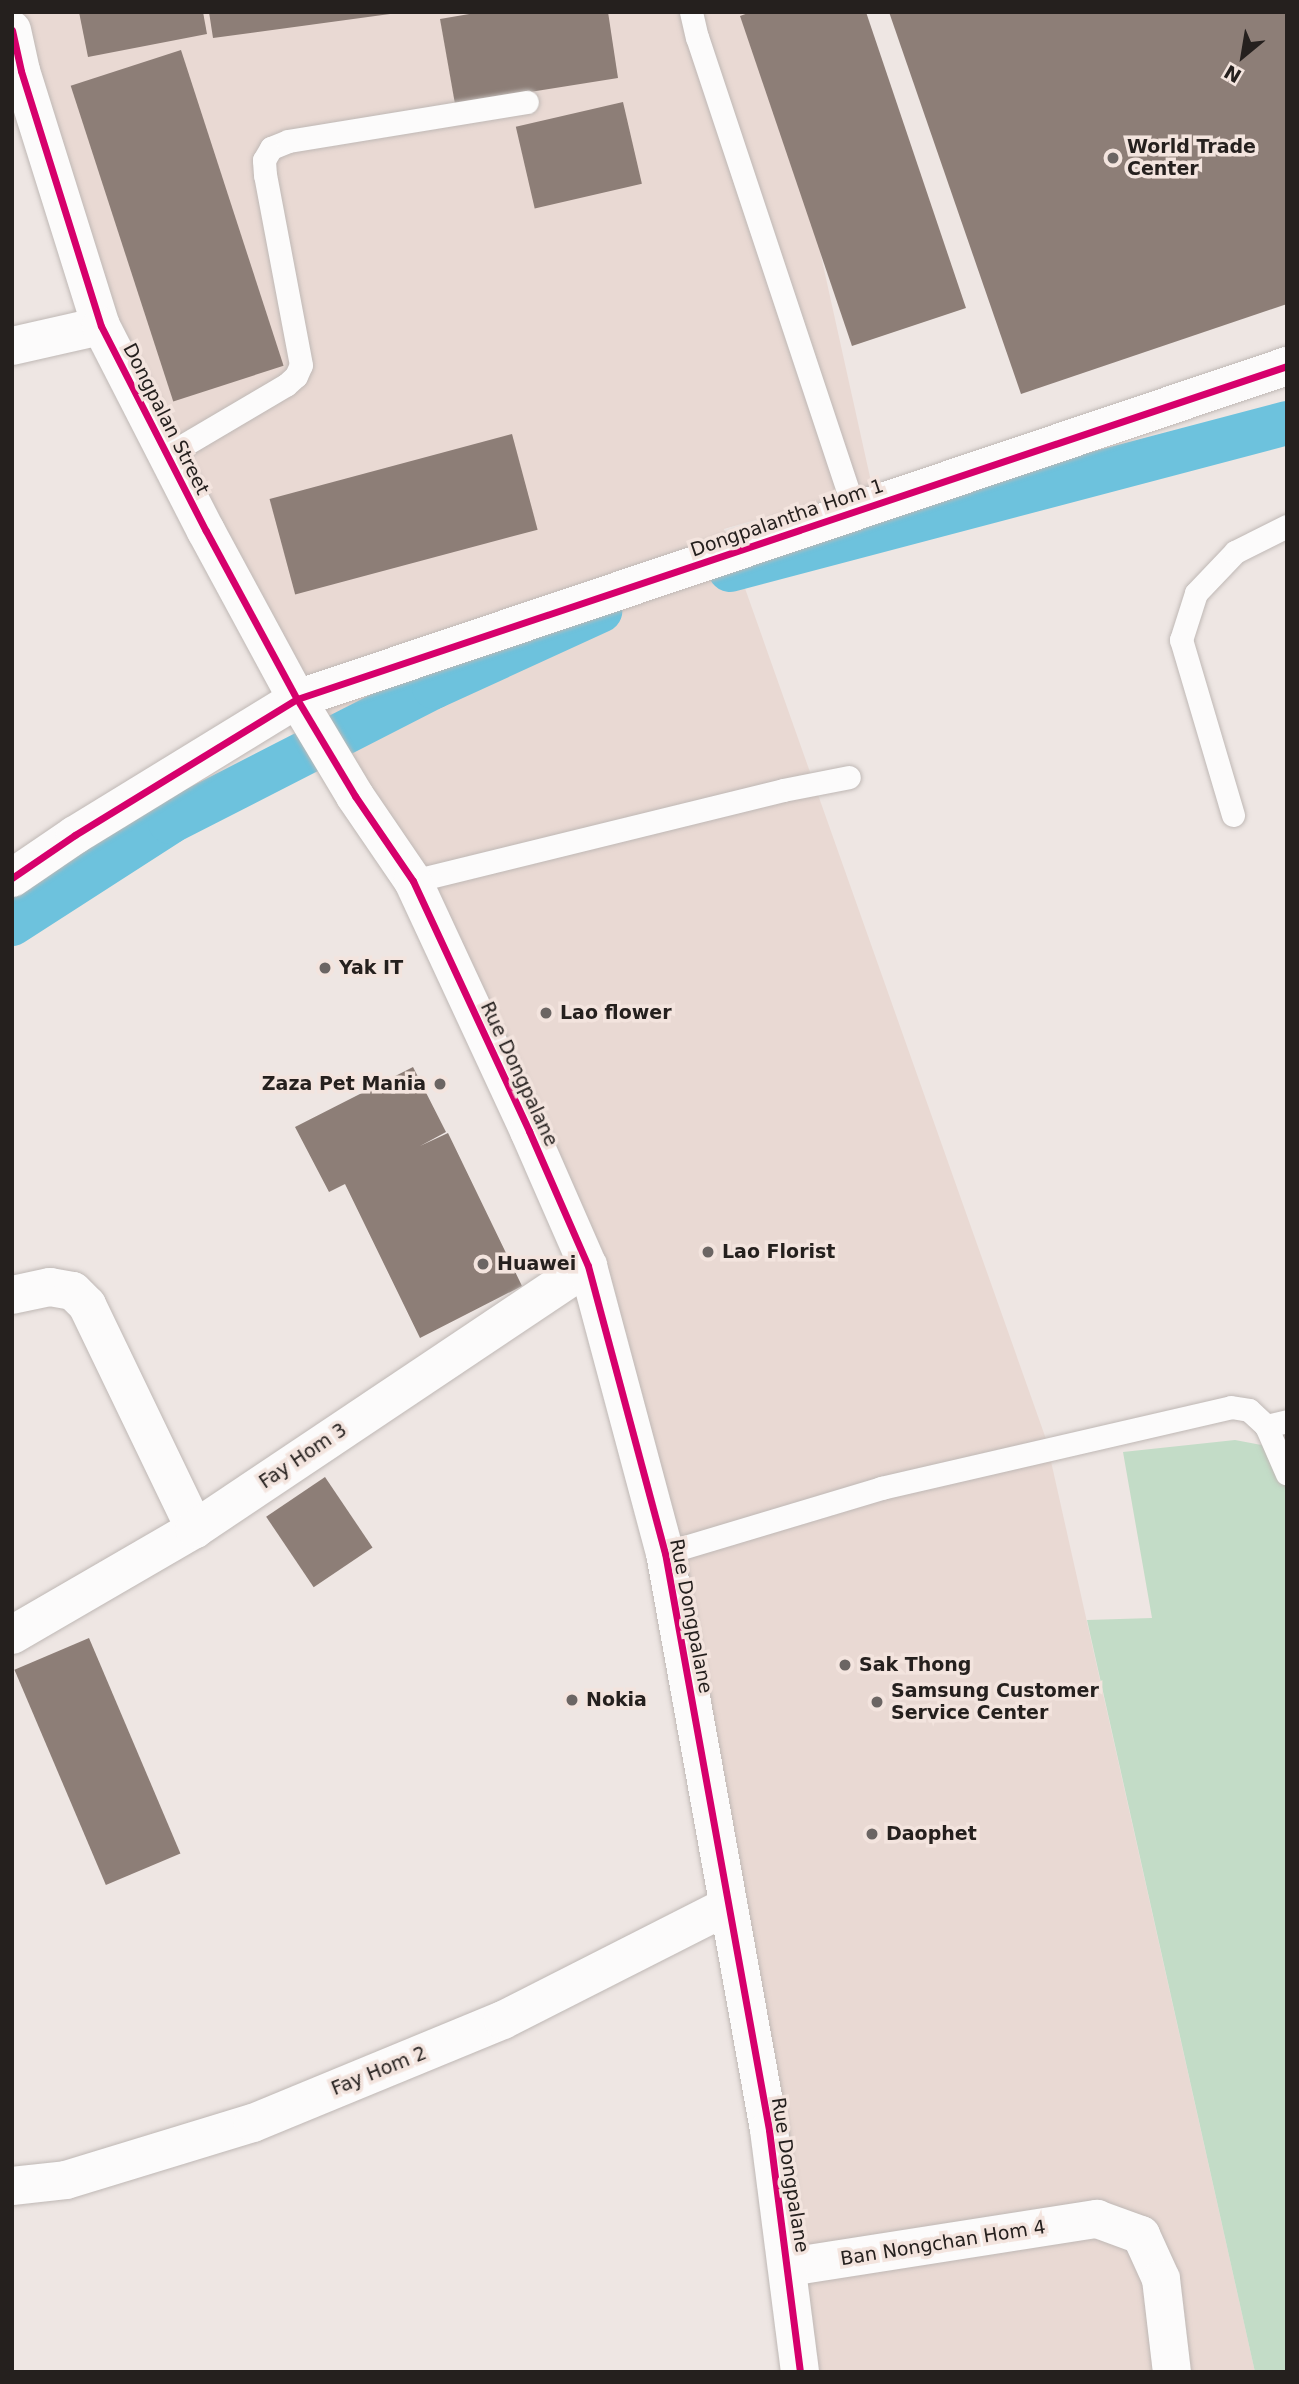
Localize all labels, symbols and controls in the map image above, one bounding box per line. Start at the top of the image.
north arrow [1208,21,1278,91]
text: N [1220,61,1245,88]
place label: World Trade Center [1127,136,1256,180]
marker: World Trade Center [1105,150,1121,166]
street label: Dongpalan Street [118,340,214,498]
street label: Dongpalantha Hom 1 [687,474,887,562]
place label: Yak IT [339,957,403,979]
marker: Yak IT [317,960,333,976]
street label: Rue Dongpalane [476,998,562,1150]
place label: Lao flower [560,1002,672,1024]
marker: Lao flower [538,1005,554,1021]
place label: Zaza Pet Mania [262,1073,426,1095]
marker: Zaza Pet Mania [432,1076,448,1092]
place label: Lao Florist [722,1241,835,1263]
marker: Lao Florist [700,1244,716,1260]
place label: Huawei [497,1253,576,1275]
marker: Huawei [475,1256,491,1272]
street label: Fay Hom 3 [255,1418,351,1494]
street label: Rue Dongpalane [665,1537,717,1695]
place label: Sak Thong [859,1654,971,1676]
marker: Sak Thong [837,1657,853,1673]
place label: Samsung Customer Service Center [891,1680,1099,1724]
place label: Nokia [586,1689,647,1711]
marker: Nokia [564,1692,580,1708]
marker: Samsung Customer Service Center [869,1694,885,1710]
place label: Daophet [886,1823,977,1845]
marker: Daophet [864,1826,880,1842]
street label: Fay Hom 2 [328,2042,430,2100]
street label: Rue Dongpalane [766,2096,814,2254]
street label: Ban Nongchan Hom 4 [839,2216,1047,2270]

